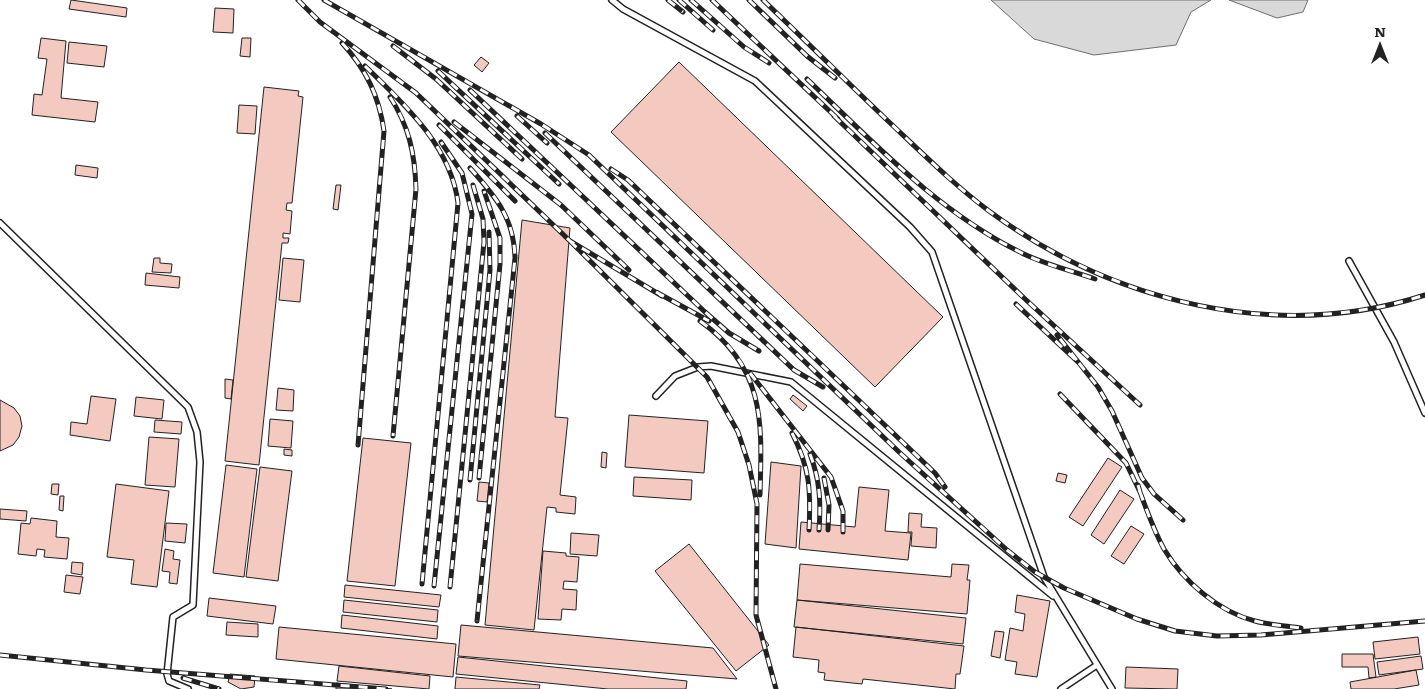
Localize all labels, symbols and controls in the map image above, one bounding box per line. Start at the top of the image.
north arrow [1355,20,1405,70]
text: N [1374,21,1386,41]

